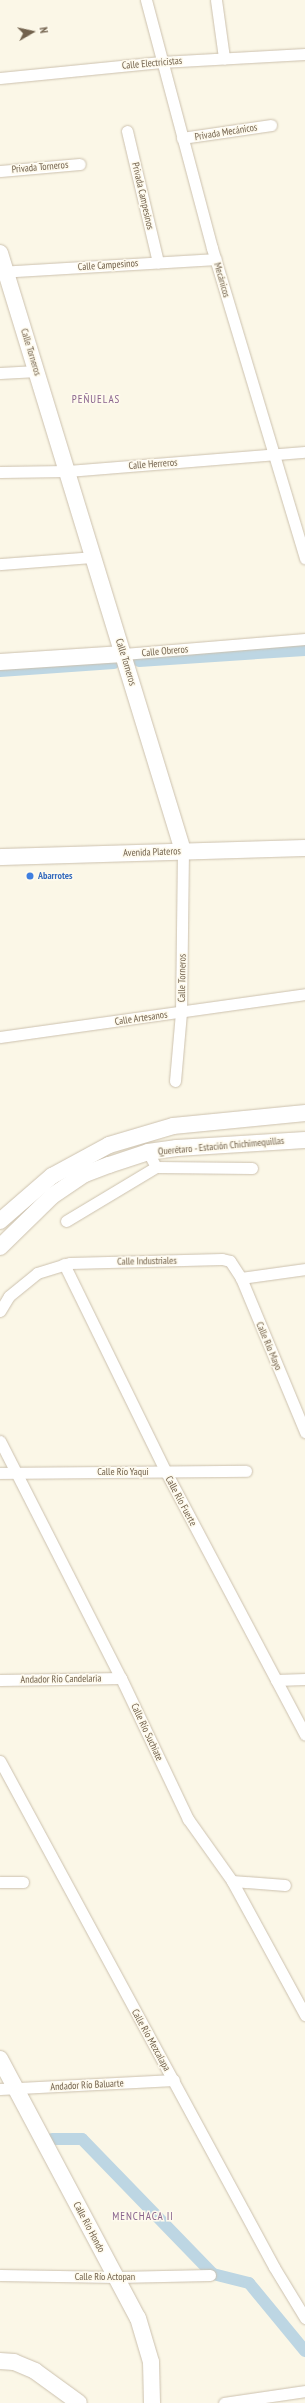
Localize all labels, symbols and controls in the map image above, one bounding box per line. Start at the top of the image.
north arrow [12,12,52,52]
text: N [36,26,51,34]
street label: Calle Electricistas [121,54,183,72]
street label: Privada Mecánicos [194,121,258,143]
street label: Privada Torneros [11,159,69,175]
street label: Privada Campesinos [129,161,157,231]
street label: Calle Campesinos [77,257,139,273]
street label: Mecánicos [211,261,233,299]
street label: Calle Torneros [18,327,44,377]
district label: PEÑUELAS [72,392,120,406]
street label: Calle Herreros [128,456,178,472]
street label: Calle Torneros [113,637,139,687]
street label: Calle Obreros [141,643,189,659]
street label: Avenida Plateros [123,845,181,859]
place label: Abarrotes [38,870,73,882]
marker: Abarrotes [25,871,35,881]
street label: Calle Torneros [176,953,188,1003]
street label: Calle Artesanos [114,1008,168,1028]
street label: Querétaro - Estación Chichimequillas [157,1134,285,1158]
street label: Calle Industriales [117,1254,177,1268]
street label: Calle Río Mayo [253,1320,285,1372]
street label: Calle Río Yaqui [97,1466,149,1478]
street label: Calle Río Fuerte [163,1474,199,1528]
street label: Andador Río Candelaria [20,1672,102,1686]
street label: Calle Río Suchiate [128,1701,166,1763]
street label: Calle Río Mezcalapa [129,2007,173,2073]
street label: Andador Río Baluarte [50,2077,124,2093]
street label: Calle Río Hondo [71,2200,107,2254]
district label: MENCHACA II [112,2209,174,2223]
street label: Calle Río Actopan [75,2271,135,2283]

